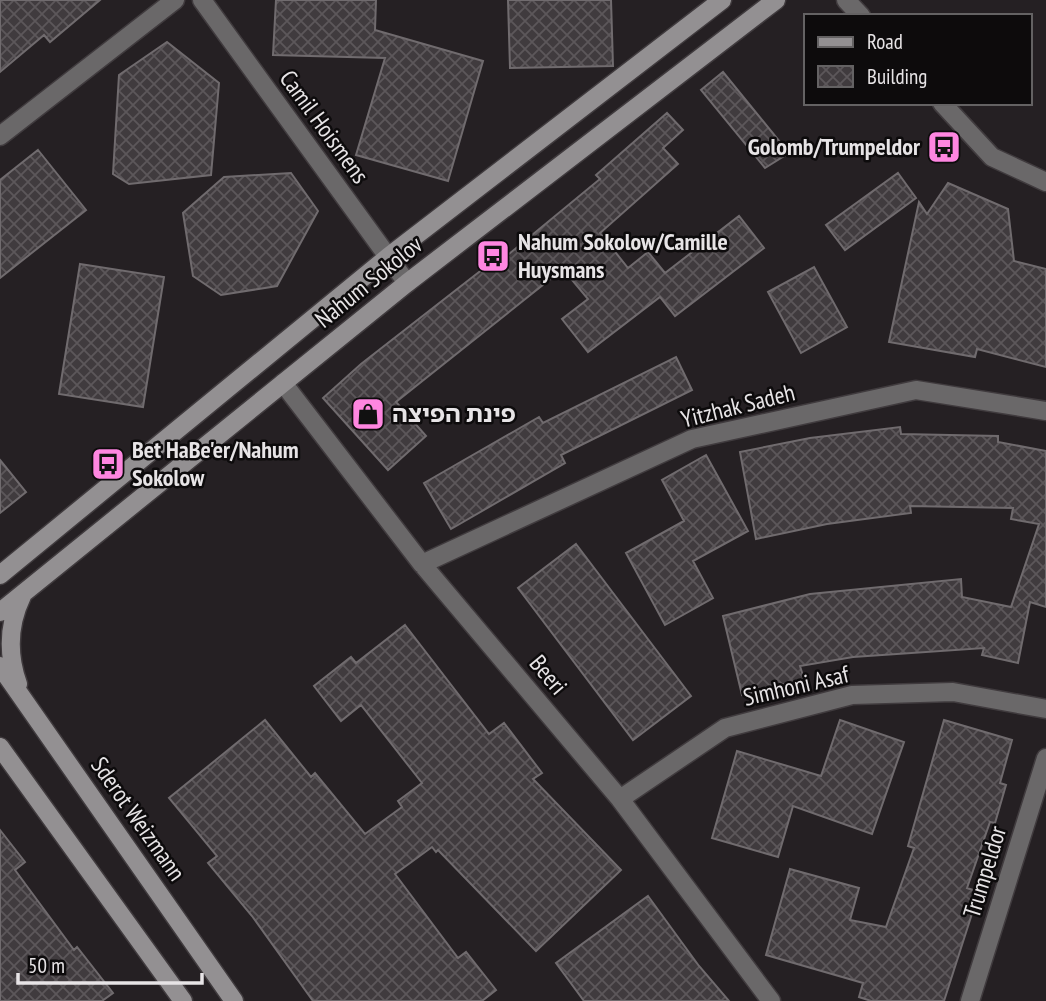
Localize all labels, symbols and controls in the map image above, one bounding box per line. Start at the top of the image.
legend [804,14,1032,105]
text: Road [867,28,903,55]
text: Building [867,63,927,90]
street label: Camil Hoismens [273,64,376,189]
bus stop icon: Golomb/Trumpeldor [925,128,963,166]
place label: Golomb/Trumpeldor [748,131,921,162]
place label: Nahum Sokolow/Camille Huysmans [518,226,728,285]
street label: Nahum Sokolov [309,228,429,334]
bus stop icon: Nahum Sokolow/Camille Huysmans [474,237,512,275]
street label: Yitzhak Sadeh [678,376,798,435]
shop icon: פינת הפיצה [349,395,387,433]
place label: פינת הפיצה [392,398,516,429]
place label: Bet HaBe'er/Nahum Sokolow [132,434,299,493]
bus stop icon: Bet HaBe'er/Nahum Sokolow [89,445,127,483]
street label: Beeri [523,648,574,701]
street label: Simhoni Asaf [740,658,853,713]
street label: Sderot Weizmann [84,751,192,887]
street label: Trumpeldor [956,822,1013,922]
scale bar [18,942,201,986]
text: 50 m [28,952,65,979]

